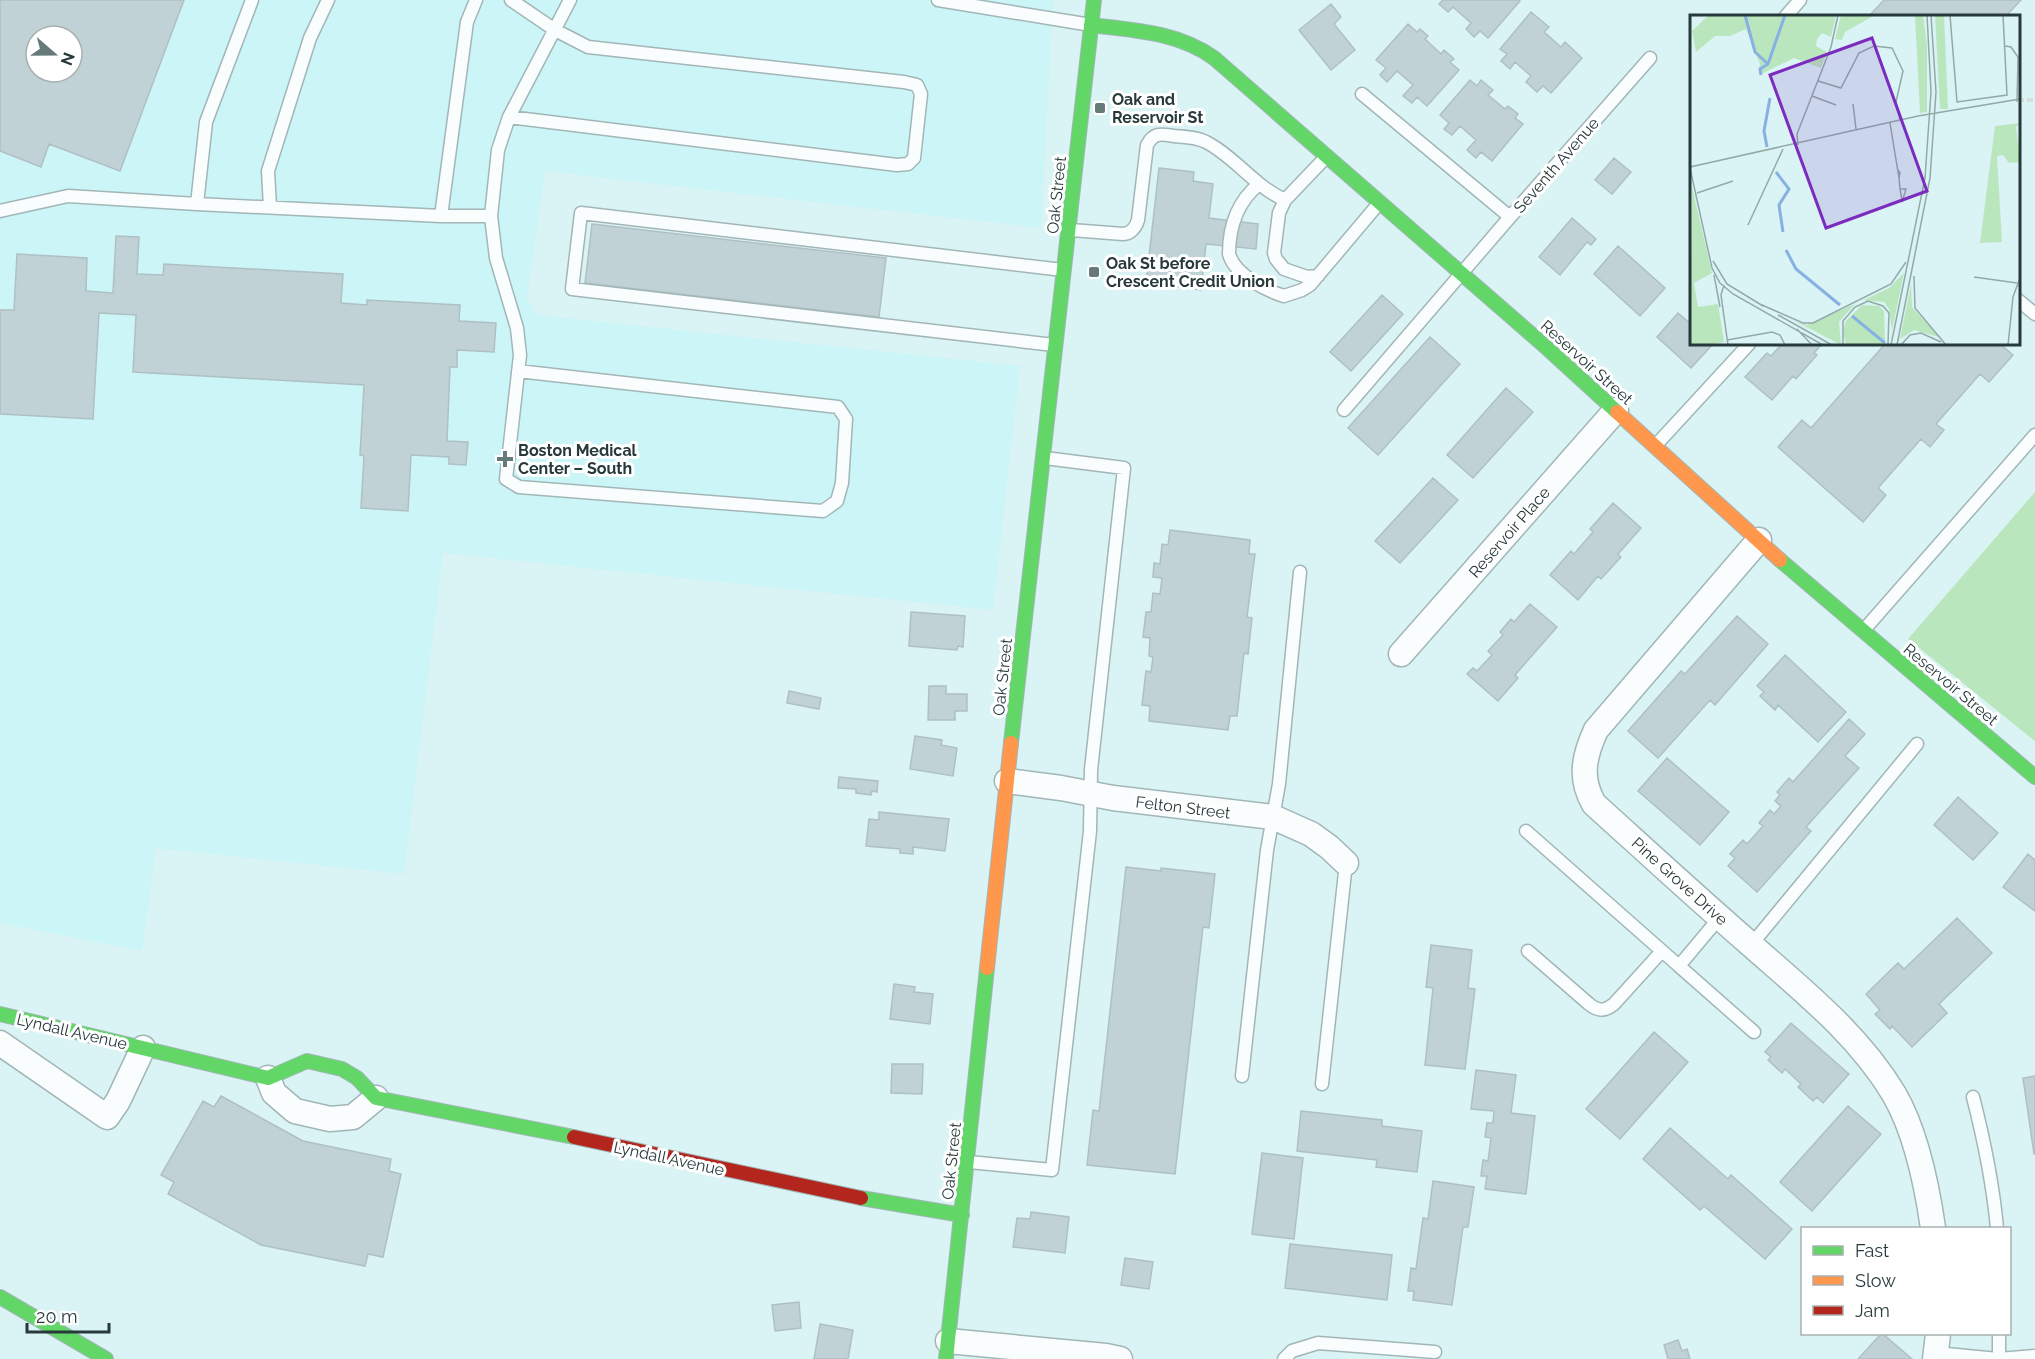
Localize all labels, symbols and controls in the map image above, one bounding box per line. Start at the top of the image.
inset map [1690,15,2020,345]
north arrow [24,24,84,84]
text: N [57,50,79,68]
place label: Oak and Reservoir St [1112,90,1203,127]
marker: Oak and Reservoir St [1093,101,1107,115]
street label: Seventh Avenue [1510,114,1603,217]
street label: Oak Street [1043,155,1070,235]
place label: Oak St before Crescent Credit Union [1106,254,1275,291]
marker: Oak St before Crescent Credit Union [1087,265,1101,279]
street label: Reservoir Street [1537,316,1637,409]
place label: Boston Medical Center – South [518,441,638,478]
marker: Boston Medical Center – South [496,450,514,468]
street label: Reservoir Place [1465,483,1554,582]
street label: Oak Street [989,637,1016,717]
street label: Reservoir Street [1900,639,2002,730]
street label: Felton Street [1135,792,1232,823]
street label: Pine Grove Drive [1628,833,1731,929]
street label: Lyndall Avenue [15,1010,129,1053]
street label: Oak Street [938,1121,965,1201]
street label: Lyndall Avenue [612,1137,726,1179]
legend [1801,1227,2011,1335]
text: Fast [1855,1240,1889,1261]
text: Slow [1855,1270,1896,1291]
scale bar [27,1296,110,1334]
text: Jam [1855,1300,1890,1321]
text: 20 m [36,1306,78,1327]

